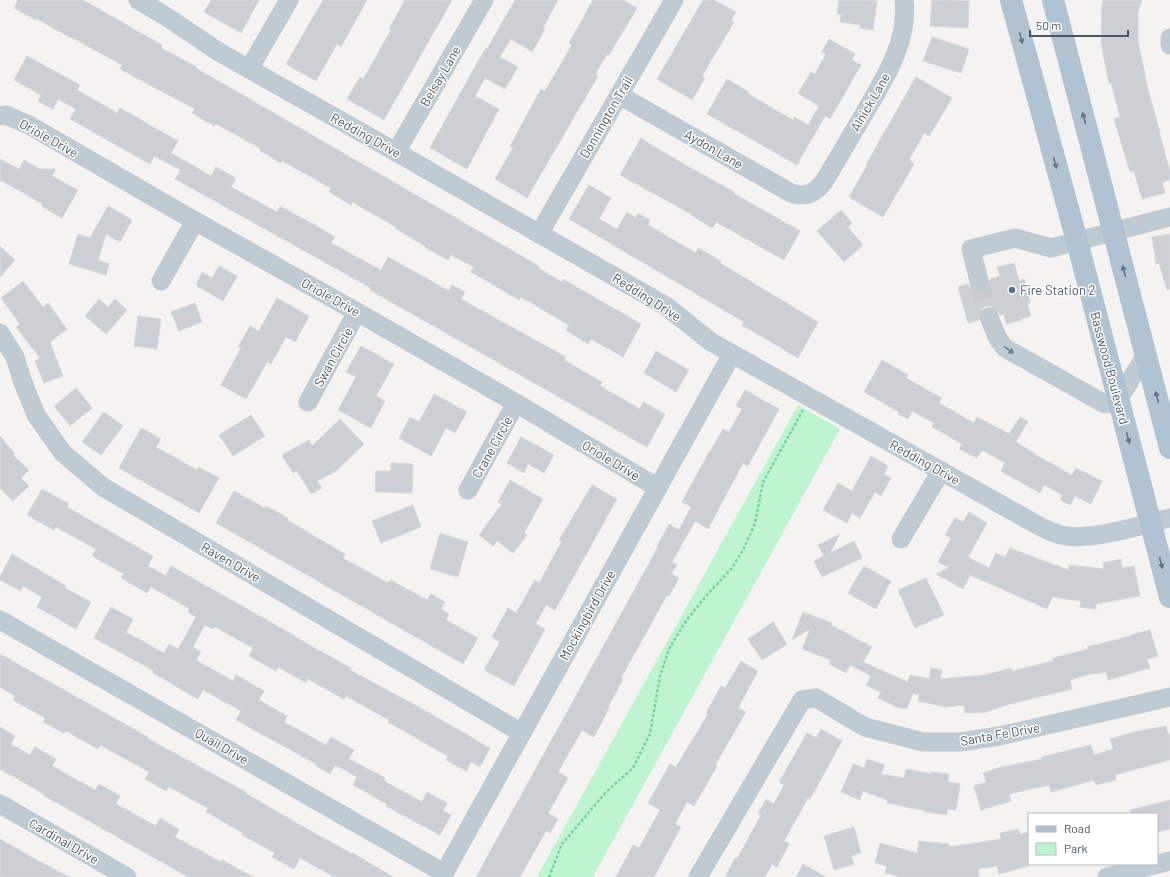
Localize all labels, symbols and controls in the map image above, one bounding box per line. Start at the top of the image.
scale bar [1030,12,1128,38]
text: 50 m [1036,18,1061,32]
one-way arrow [1018,32,1024,44]
street label: Belsay Lane [416,43,464,109]
street label: Alnick Lane [847,70,893,134]
street label: Donnington Trail [576,73,636,161]
street label: Redding Drive [328,109,404,161]
one-way arrow [1080,112,1086,125]
street label: Oriole Drive [17,115,81,161]
street label: Aydon Lane [682,126,746,172]
one-way arrow [1052,157,1058,169]
one-way arrow [1121,265,1127,277]
street label: Redding Drive [610,270,684,324]
street label: Oriole Drive [299,274,363,320]
place label: Fire Station 2 [1020,282,1096,298]
marker: Fire Station 2 [1007,285,1017,295]
street label: Basswood Boulevard [1087,310,1133,426]
street label: Swan Circle [310,324,356,390]
one-way arrow [1003,346,1014,354]
one-way arrow [1153,391,1159,403]
street label: Crane Circle [468,413,516,481]
one-way arrow [1125,432,1131,444]
street label: Oriole Drive [579,436,643,484]
street label: Redding Drive [887,436,963,488]
street label: Raven Drive [198,539,264,585]
one-way arrow [1158,558,1164,570]
street label: Mockingbird Drive [556,567,618,663]
street label: Santa Fe Drive [959,719,1041,749]
street label: Quail Drive [192,724,252,768]
legend [1028,813,1158,865]
street label: Cardinal Drive [26,815,102,867]
text: Road [1064,821,1091,835]
text: Park [1064,841,1088,855]

